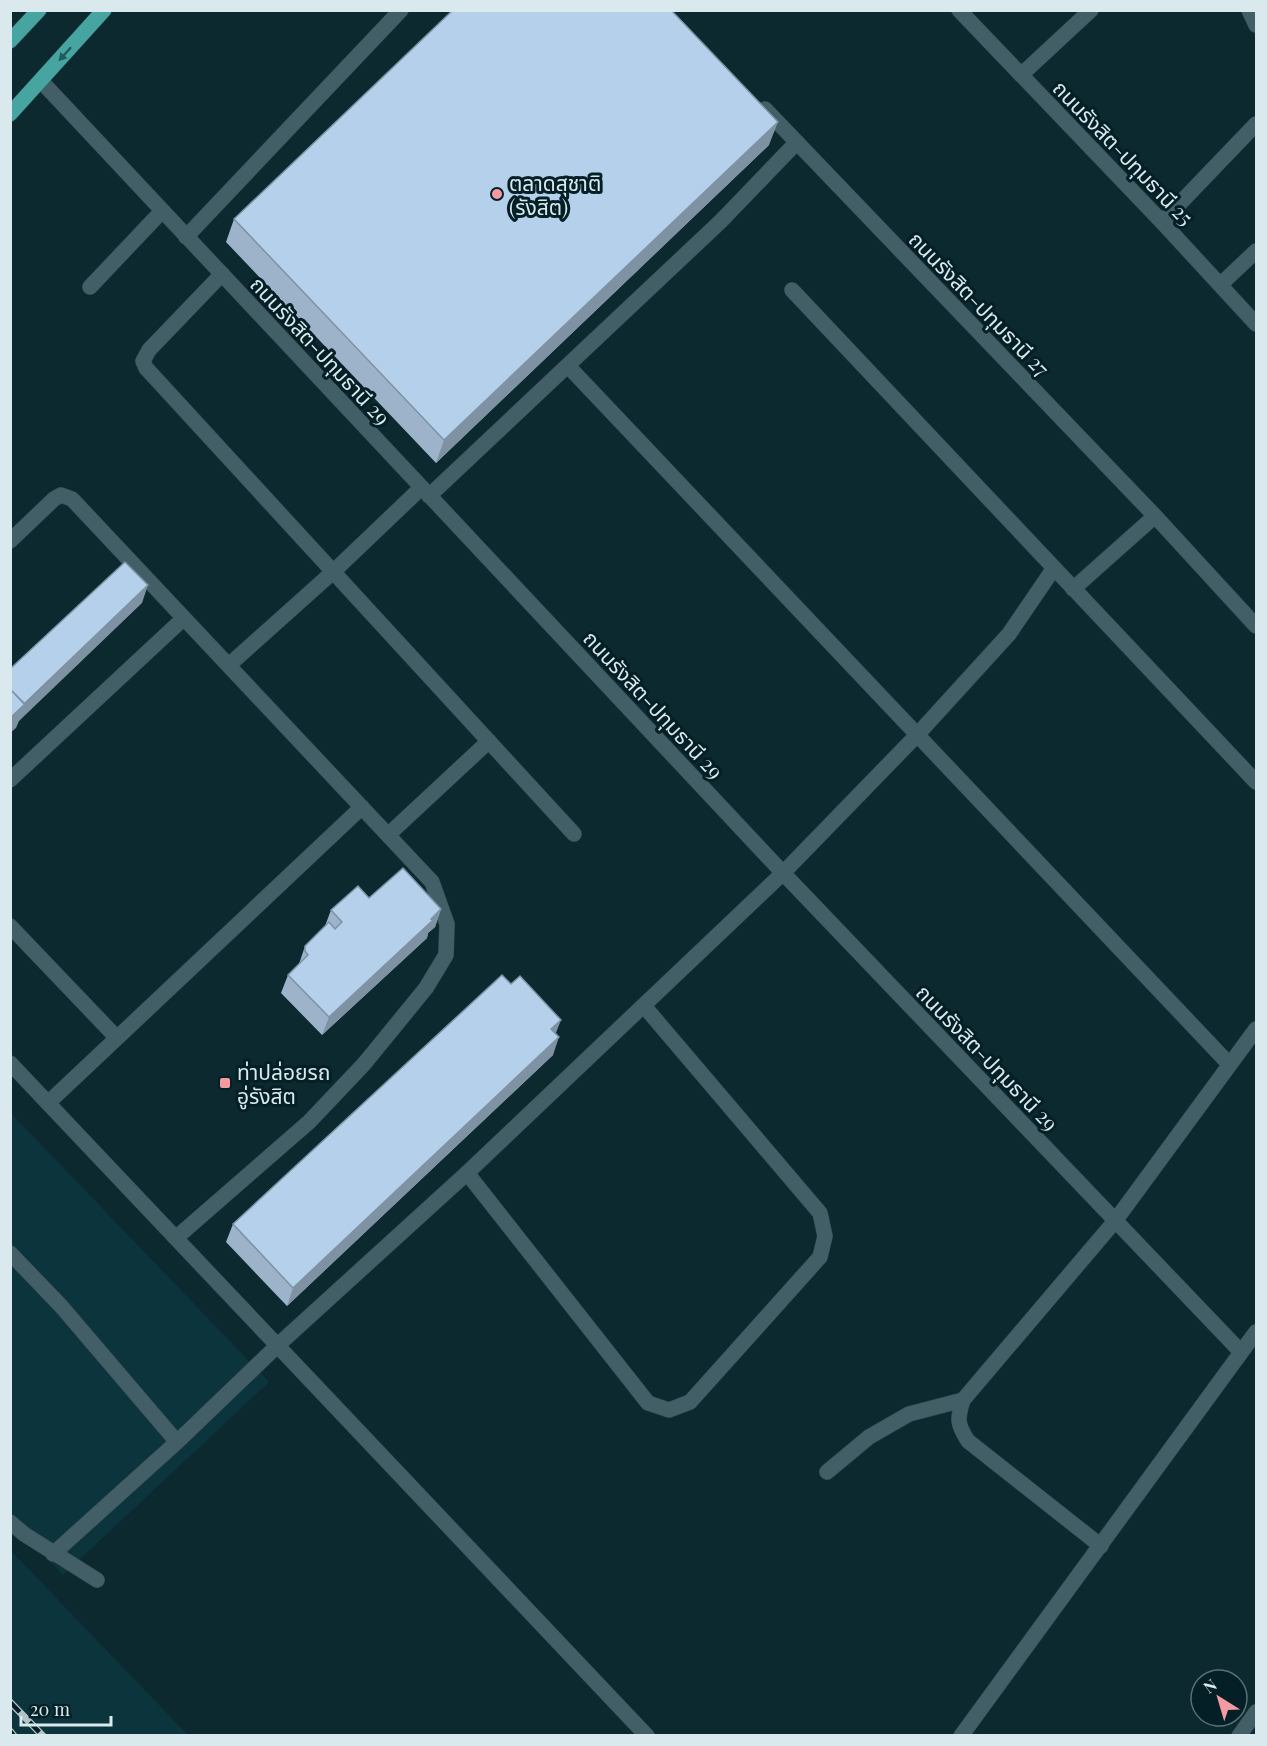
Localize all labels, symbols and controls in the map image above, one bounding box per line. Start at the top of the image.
one-way arrow [59,46,72,61]
street label: ถนนรังสิต-ปทุมธานี 25 [1047,74,1200,231]
place label: ตลาดสุชาติ (รังสิต) [509,168,601,220]
marker: ตลาดสุชาติ (รังสิต) [490,187,504,201]
street label: ถนนรังสิต-ปทุมธานี 27 [903,225,1057,382]
street label: ถนนรังสิต-ปทุมธานี 29 [244,270,397,431]
street label: ถนนรังสิต-ปทุมธานี 29 [577,624,730,785]
street label: ถนนรังสิต-ปทุมธานี 29 [910,978,1065,1137]
place label: ท่าปล่อยรถ อู่รังสิต [237,1057,330,1110]
marker: ท่าปล่อยรถ อู่รังสิต [218,1076,232,1090]
north arrow [1189,1668,1249,1728]
text: N [1199,1673,1221,1697]
scale bar [21,1689,111,1727]
text: 20 m [30,1697,70,1721]

